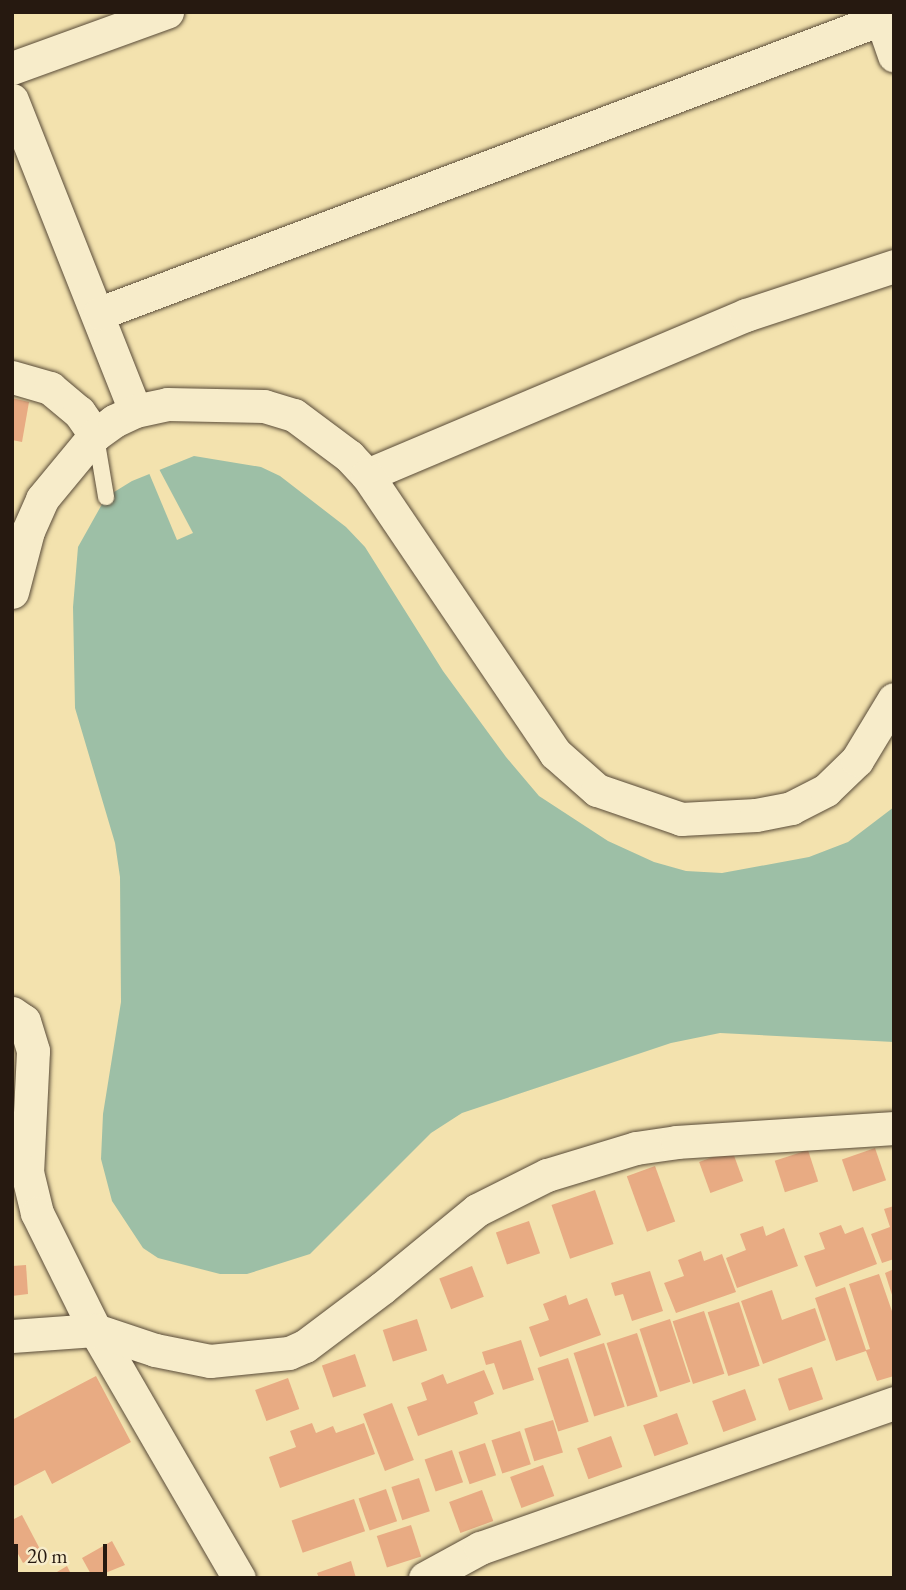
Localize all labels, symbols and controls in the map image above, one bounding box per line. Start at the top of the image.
scale bar [18,1530,110,1574]
text: 20 m [27,1542,68,1569]

